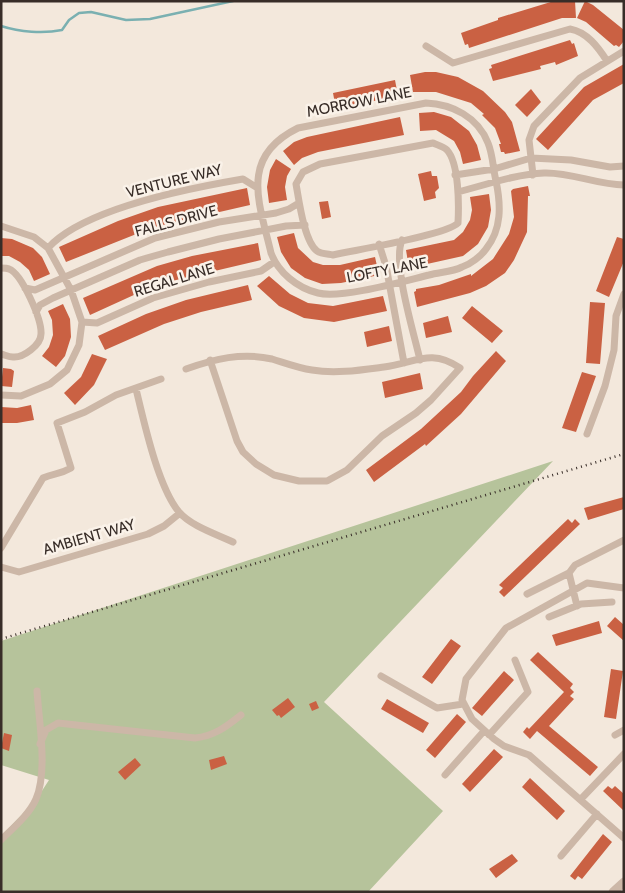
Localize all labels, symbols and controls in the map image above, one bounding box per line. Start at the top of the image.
street label: MORROW LANE [305,83,413,121]
street label: VENTURE WAY [124,160,224,202]
street label: FALLS DRIVE [133,201,219,241]
street label: LOFTY LANE [345,253,429,287]
street label: REGAL LANE [132,259,216,301]
street label: AMBIENT WAY [41,515,138,559]

